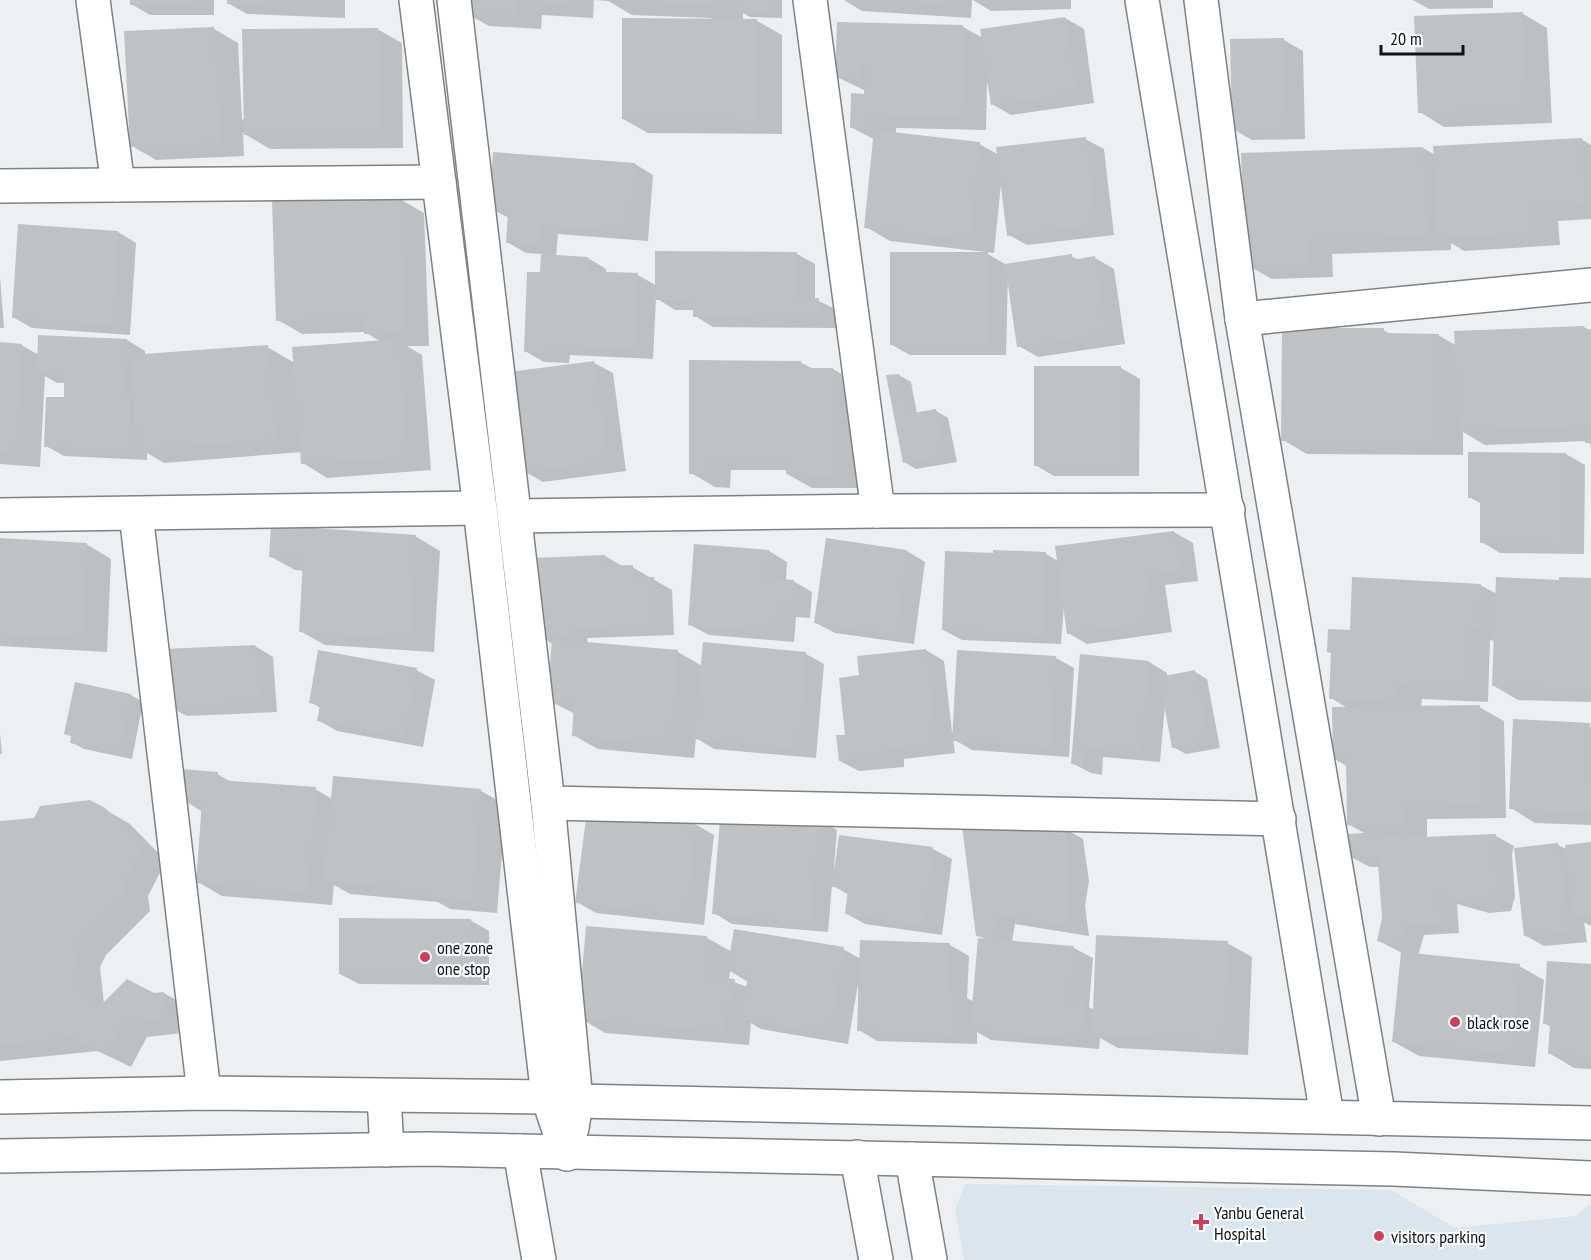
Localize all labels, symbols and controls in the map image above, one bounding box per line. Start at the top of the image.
scale bar [1381,18,1464,56]
text: 20 m [1390,27,1422,50]
place label: one zone one stop [437,936,493,980]
marker: one zone one stop [418,950,432,964]
place label: black rose [1467,1011,1529,1034]
marker: black rose [1448,1015,1462,1029]
place label: Yanbu General Hospital [1214,1201,1304,1245]
marker: Yanbu General Hospital [1192,1213,1210,1231]
place label: visitors parking [1391,1225,1486,1248]
marker: visitors parking [1372,1229,1386,1243]

